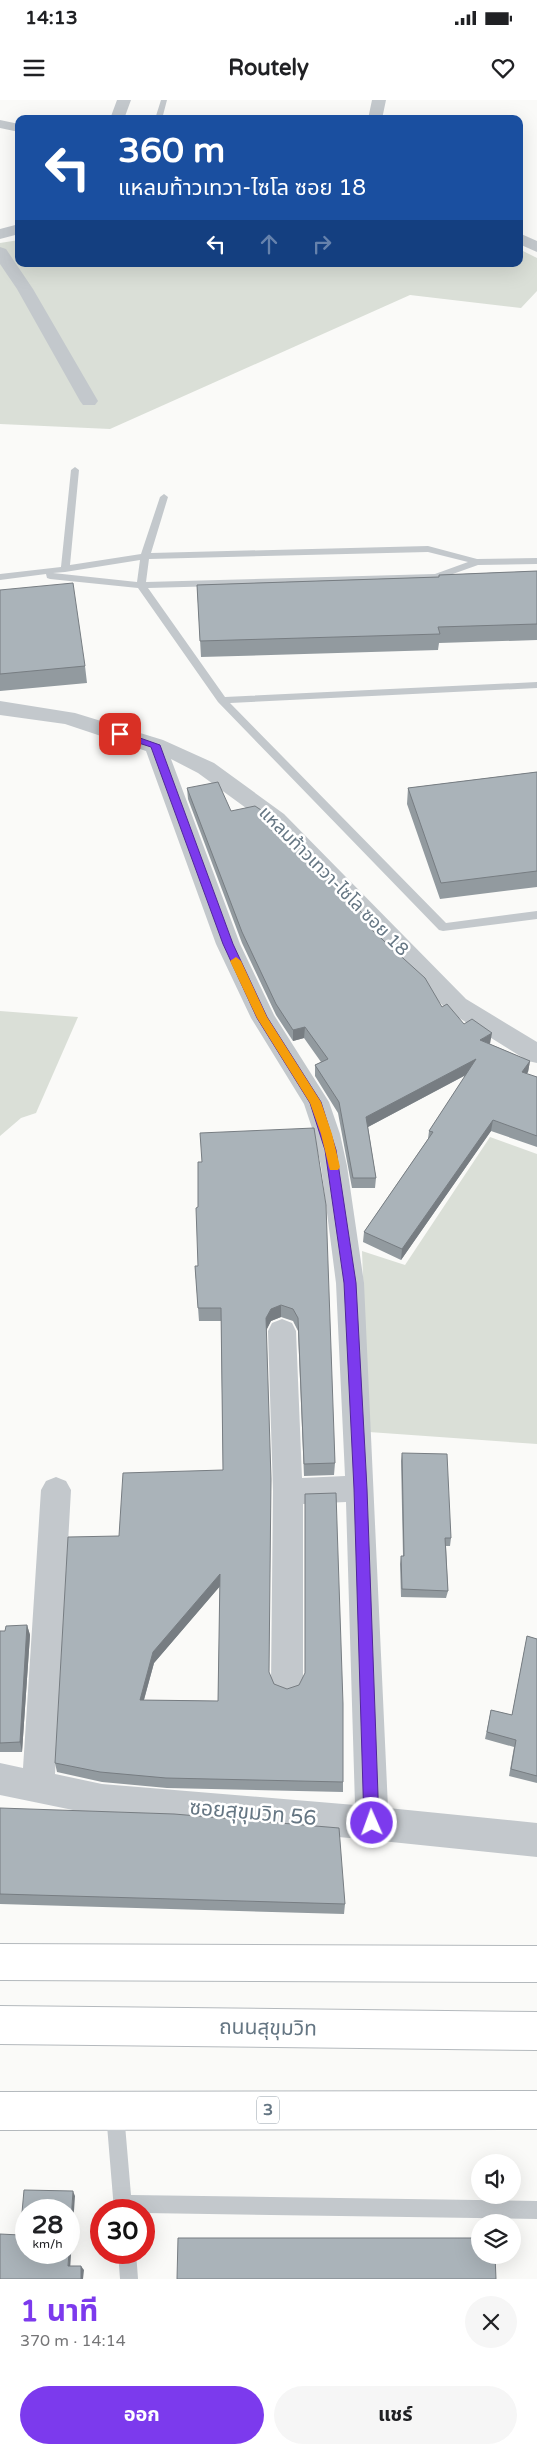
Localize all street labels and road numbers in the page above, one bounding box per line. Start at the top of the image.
street label: แหลมท้าวเทวา-ไซโล ซอย 18 [254,801,414,961]
street label: ซอยสุขุมวิท 56 [188,1795,318,1831]
street label: ถนนสุขุมวิท [219,2015,317,2041]
road number: 3 [257,2096,279,2124]

